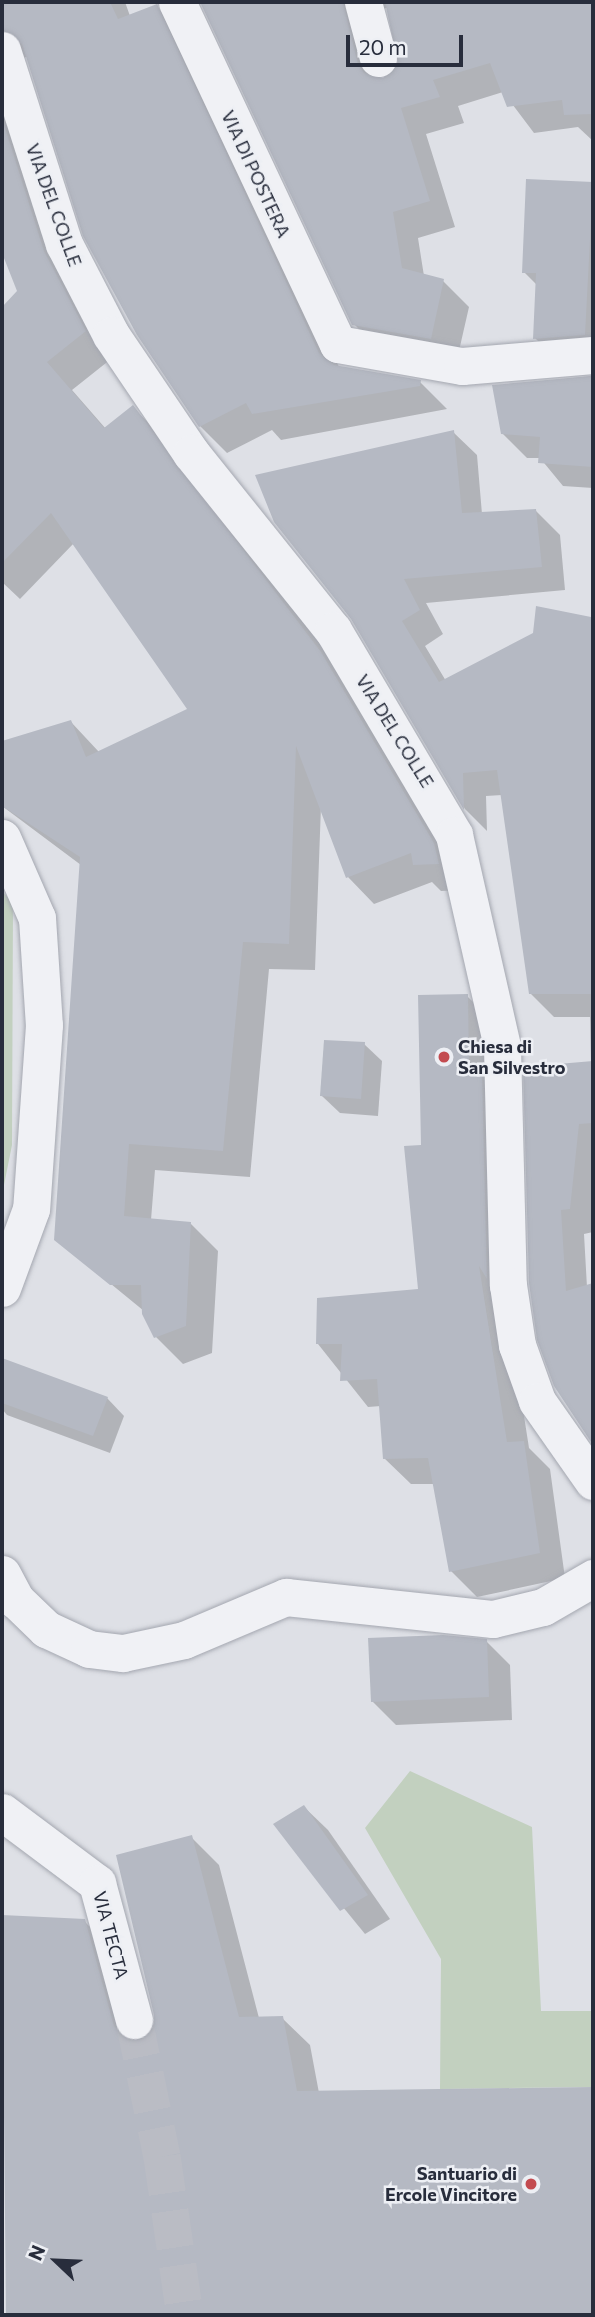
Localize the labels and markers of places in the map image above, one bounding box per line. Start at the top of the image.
place label: Chiesa di San Silvestro [458,1036,566,1078]
marker: Chiesa di San Silvestro [436,1049,452,1065]
place label: Santuario di Ercole Vincitore [385,2163,517,2206]
marker: Santuario di Ercole Vincitore [523,2176,539,2192]

